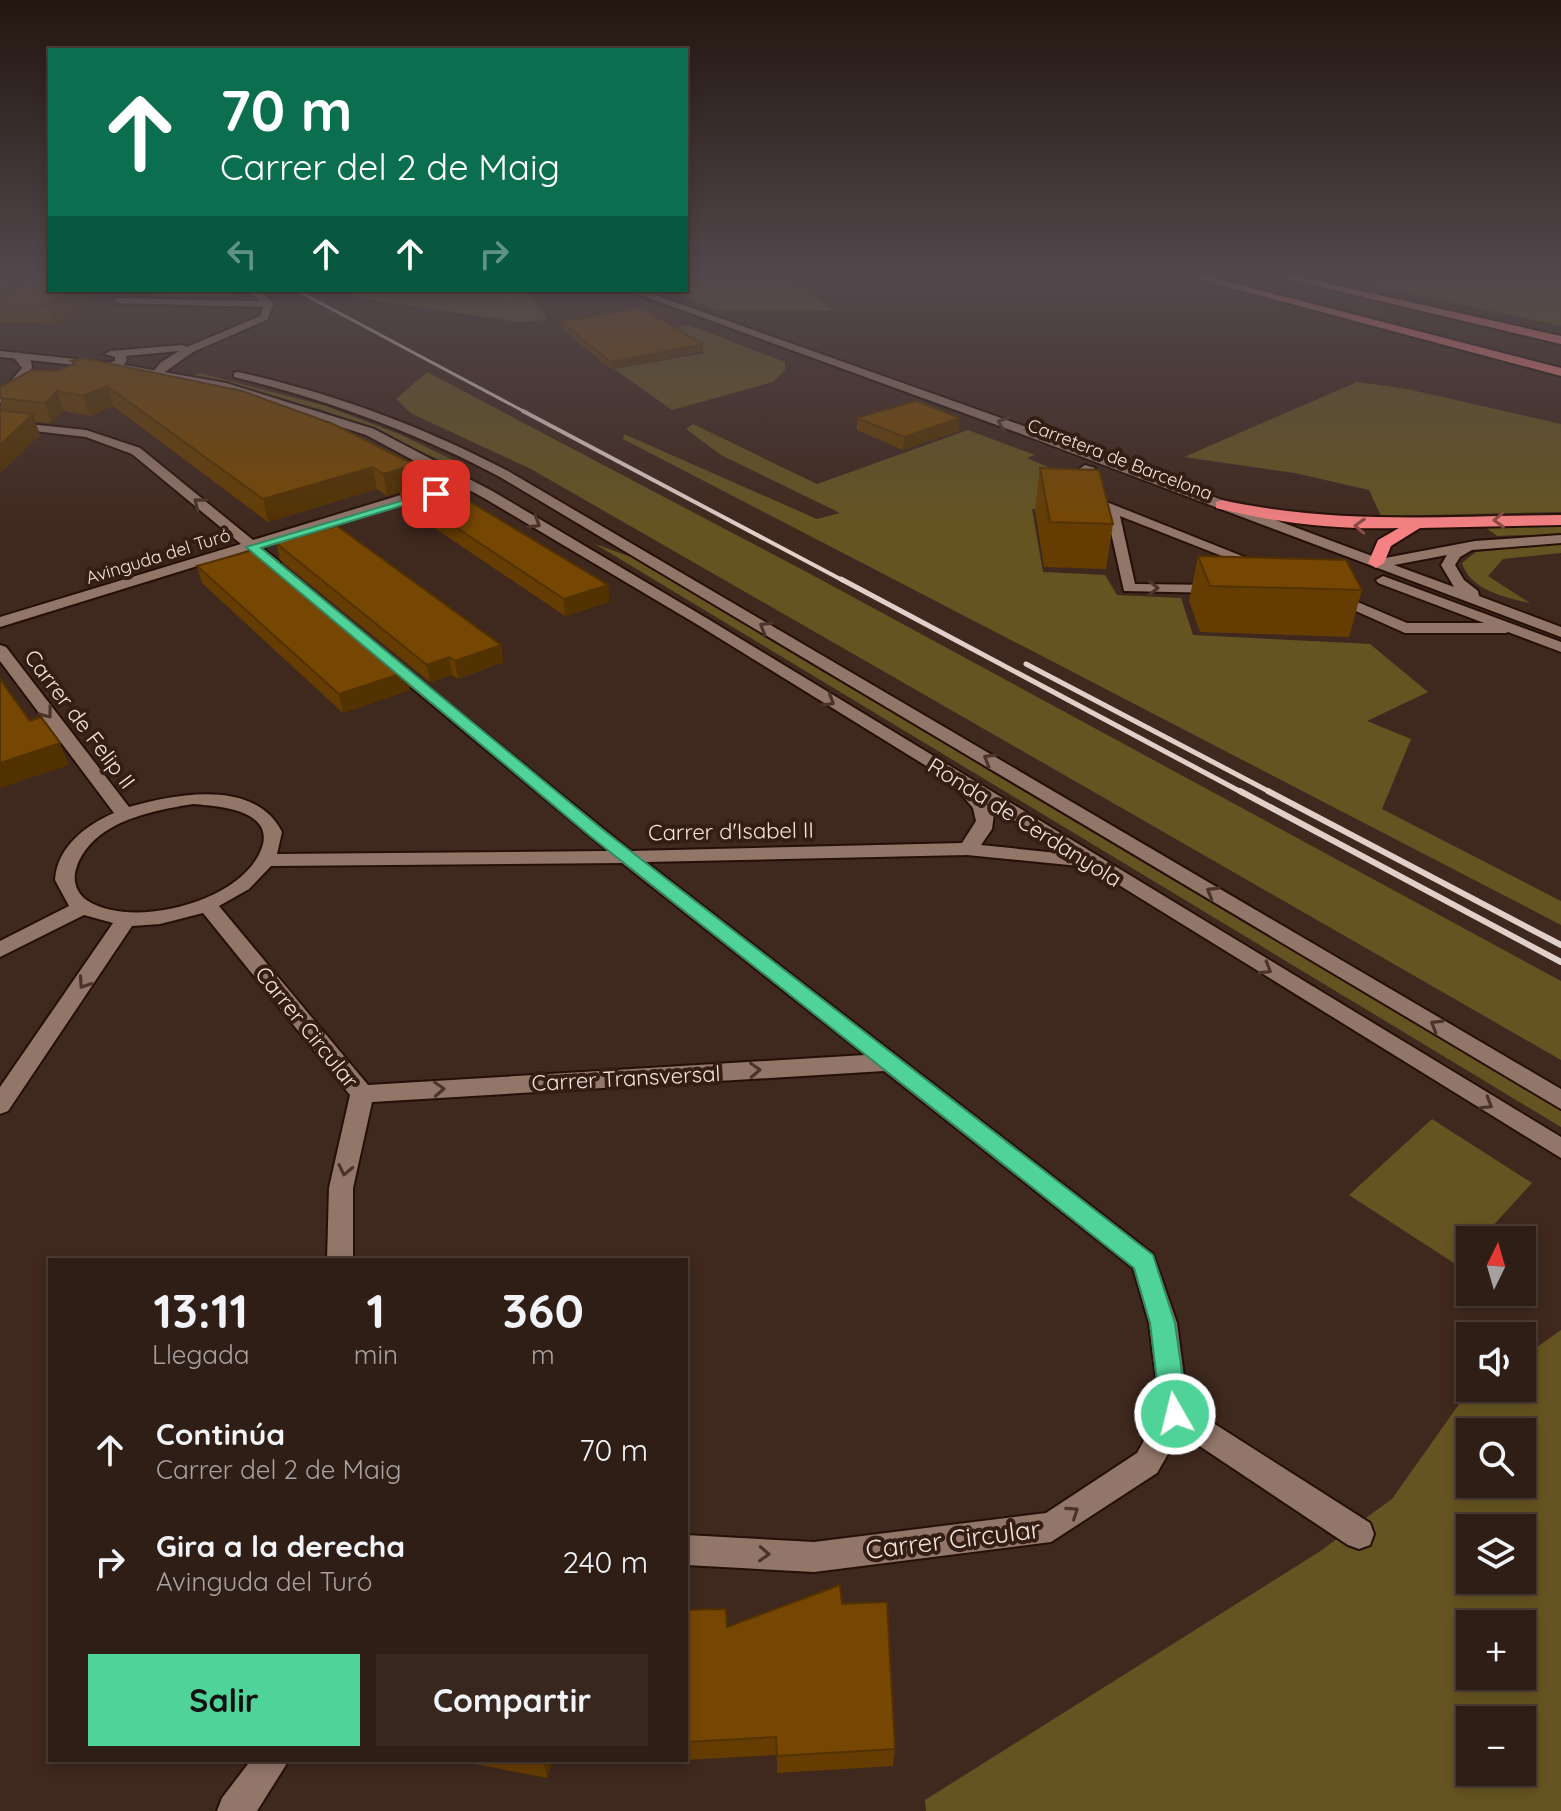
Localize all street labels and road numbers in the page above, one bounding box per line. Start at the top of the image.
street label: Carretera de Barcelona [1024,413,1216,505]
street label: Avinguda del Turó [83,523,233,589]
street label: Carrer de Felip II [18,644,142,794]
street label: Ronda de Cerdanyola [923,751,1127,893]
street label: Carrer d'Isabel II [648,816,814,846]
street label: Carrer Circular [249,960,365,1094]
street label: Carrer Transversal [531,1059,721,1097]
street label: Carrer Circular [864,1512,1042,1566]

